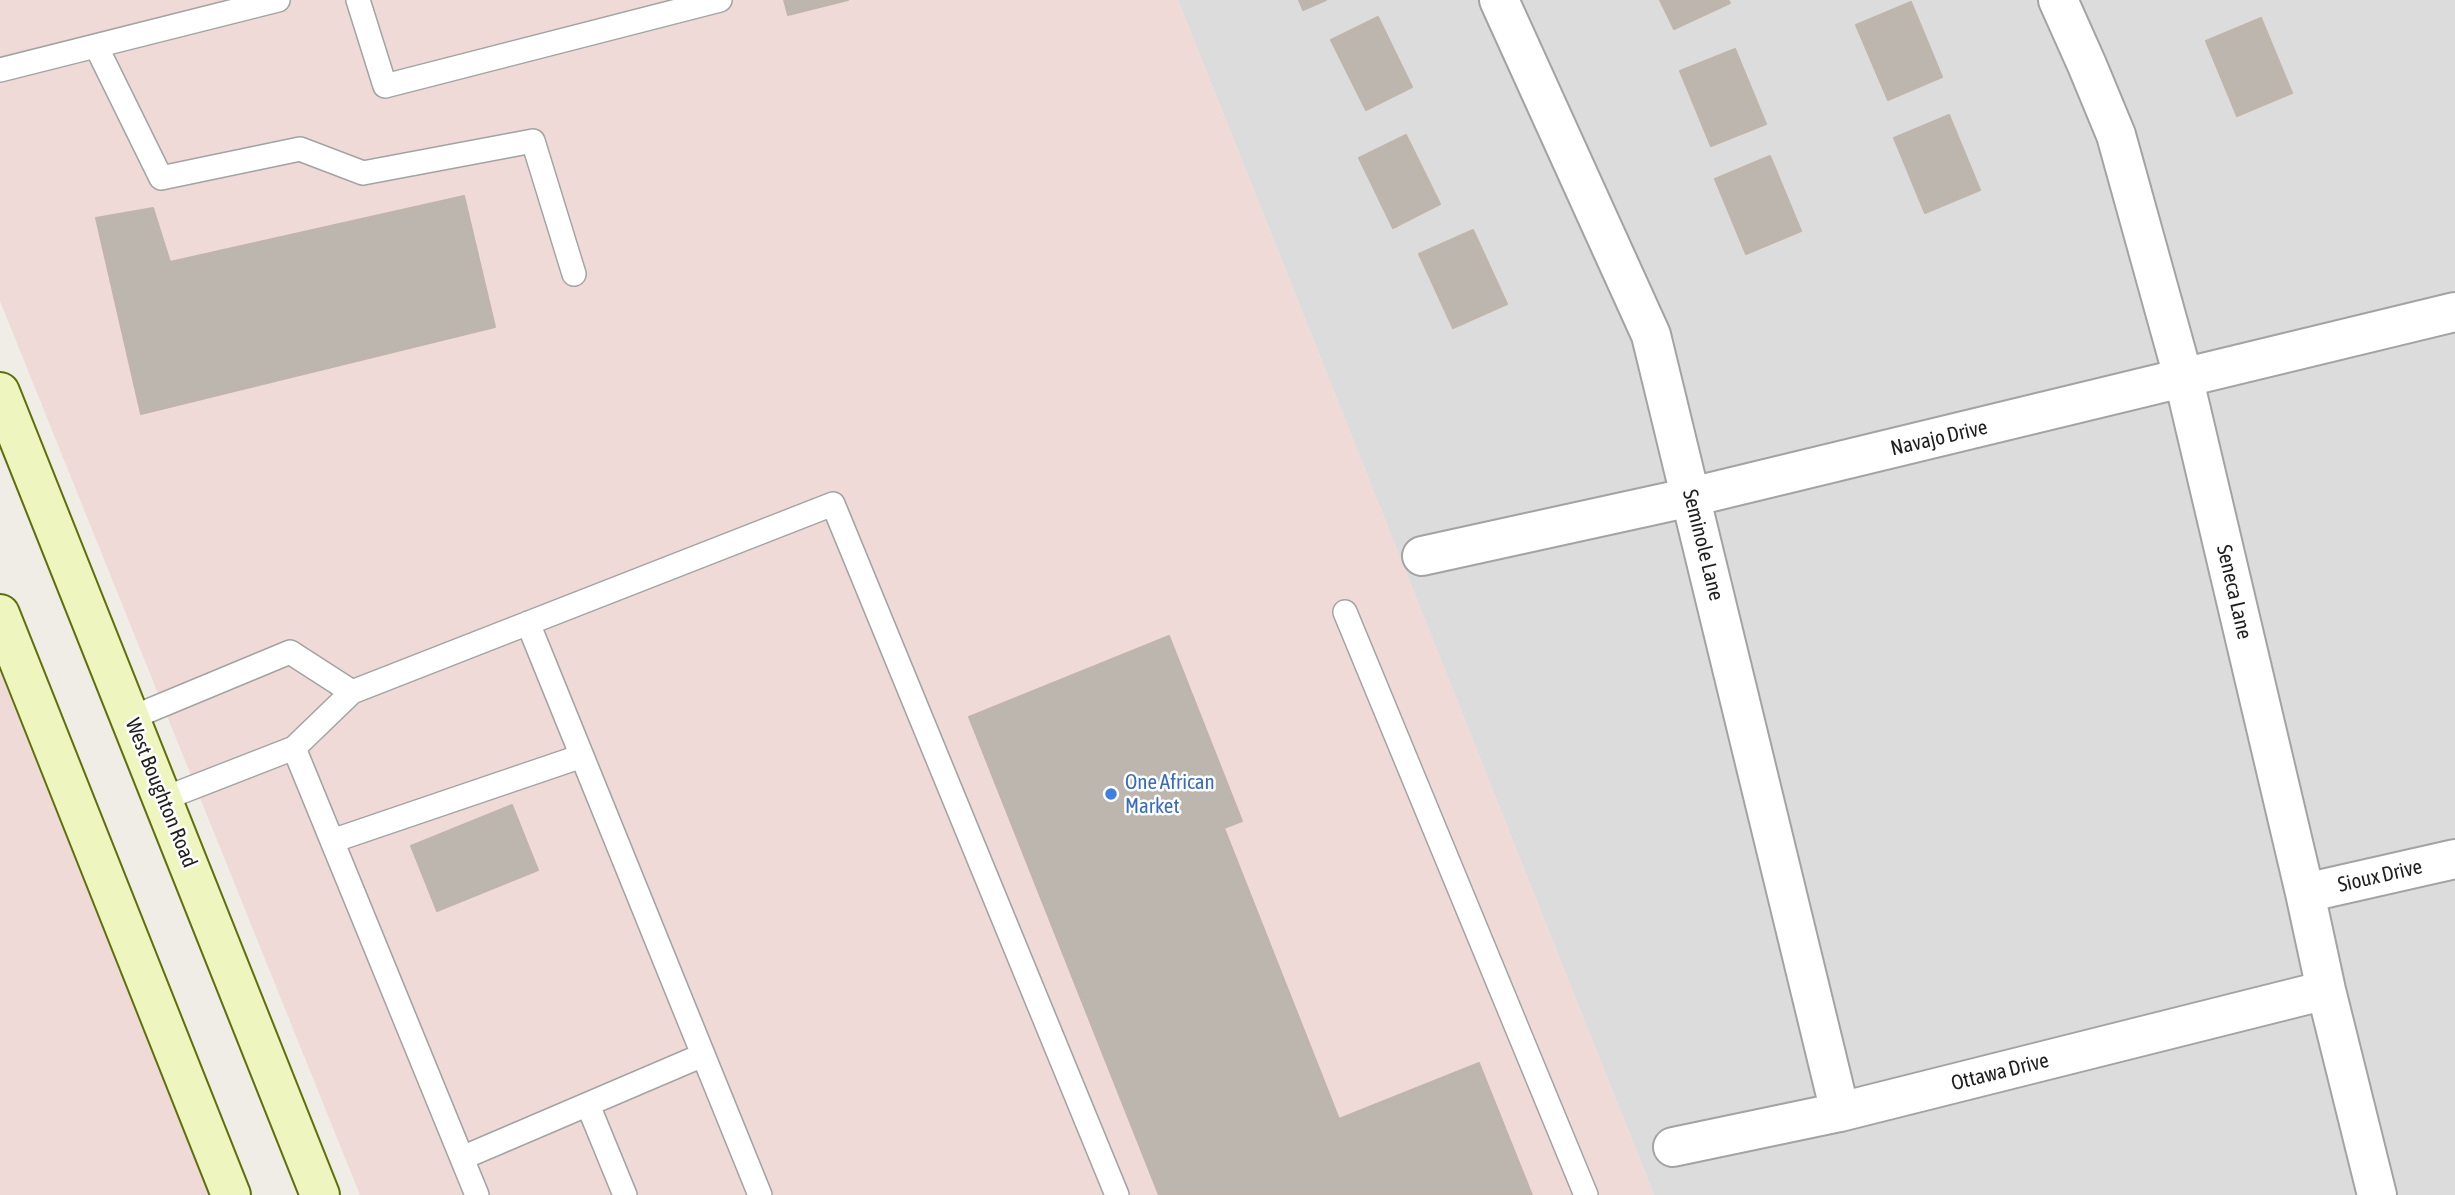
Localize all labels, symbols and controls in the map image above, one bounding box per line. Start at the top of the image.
street label: Navajo Drive [1888,415,1990,461]
street label: Seminole Lane [1677,487,1729,603]
street label: Seneca Lane [2211,542,2257,642]
street label: West Boughton Road [120,715,202,871]
place label: One African Market [1125,769,1215,819]
marker: One African Market [1103,786,1119,802]
street label: Sioux Drive [2335,854,2425,898]
street label: Ottawa Drive [1949,1048,2051,1096]

